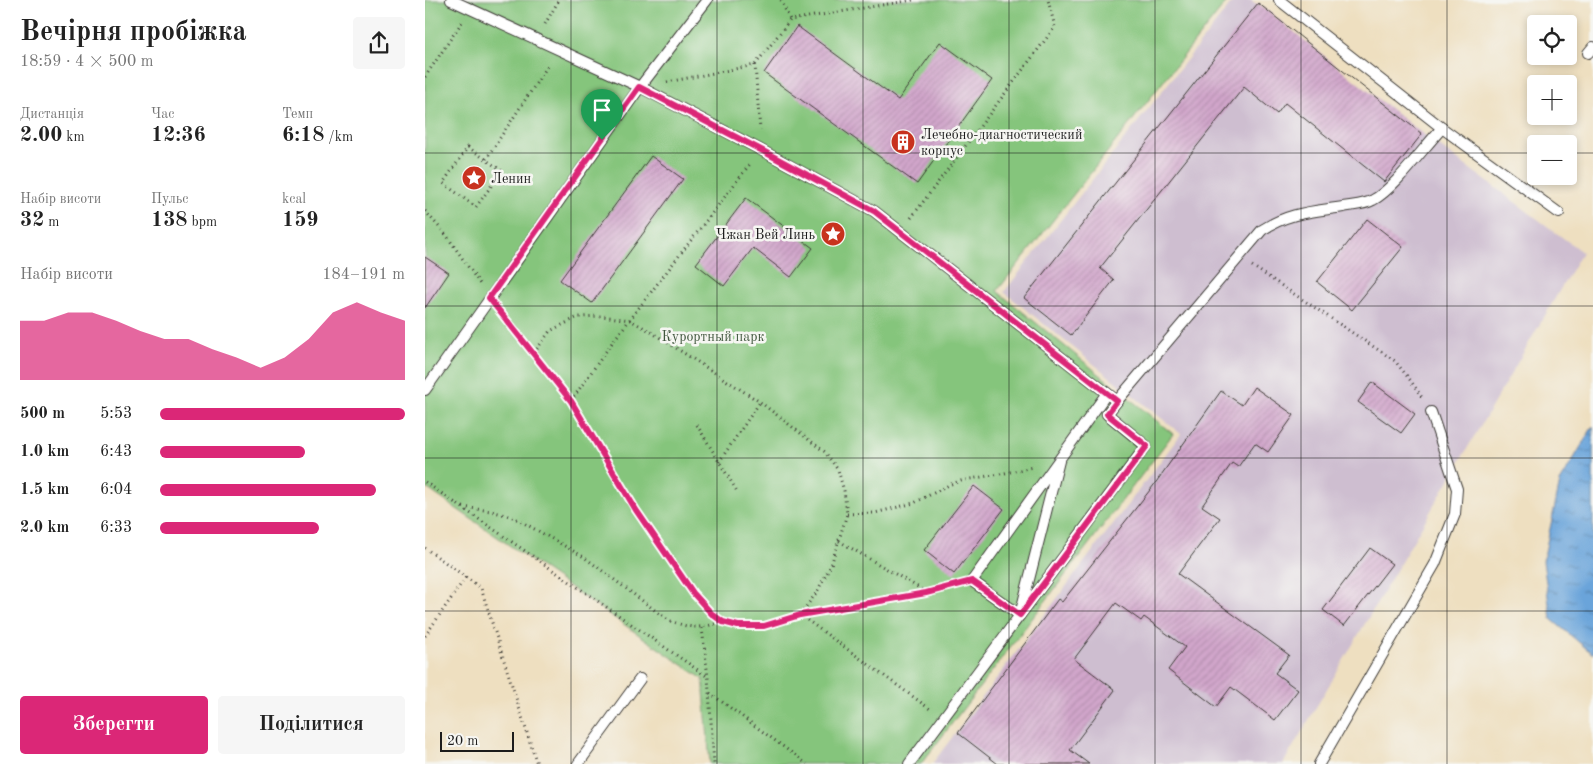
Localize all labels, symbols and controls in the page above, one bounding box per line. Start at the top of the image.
map controls [1527,15,1577,185]
button: locate [1527,15,1577,65]
button: share [353,17,405,69]
text: Вечірня пробіжка [20,19,247,47]
text: 18:59 · 4 × 500 m [20,54,153,70]
button: + [1527,75,1577,125]
pin [581,89,623,140]
icon: arrive [588,96,616,124]
text: Дистанція [20,107,84,121]
text: Час [151,107,174,121]
text: Темп [282,107,313,121]
text: 2.00 [20,125,62,146]
text: 12:36 [151,125,206,146]
text: 6:18 [282,125,324,146]
place label: Лечебно-диагностический корпус [921,128,1082,158]
building icon: Лечебно-диагностический корпус [890,129,916,155]
text: km [62,130,85,144]
text: /km [324,130,353,144]
button: − [1527,135,1577,185]
place icon: Ленин [461,165,487,191]
place label: Ленин [491,172,532,186]
text: Набір висоти [20,192,101,206]
text: Пульс [151,192,188,206]
text: kcal [282,192,306,206]
text: 32 [20,210,44,231]
text: 138 [151,210,188,231]
text: 159 [282,210,319,231]
text: m [44,215,59,229]
text: bpm [188,215,217,229]
place icon: Чжан Вей Линь [820,221,846,247]
place label: Чжан Вей Линь [716,228,815,242]
text: Набір висоти [20,267,113,283]
text: 184–191 m [322,267,405,283]
park label: Курортный парк [662,330,764,344]
text: 500 m [20,406,65,422]
text: 5:53 [100,406,132,422]
text: 1.0 km [20,444,69,460]
text: 6:43 [100,444,132,460]
text: 1.5 km [20,482,69,498]
text: 6:04 [100,482,132,498]
text: 2.0 km [20,520,69,536]
text: 6:33 [100,520,132,536]
button: Зберегти [20,696,208,754]
button: Поділитися [218,696,405,754]
scale bar [440,729,514,752]
text: 20 m [447,734,478,748]

